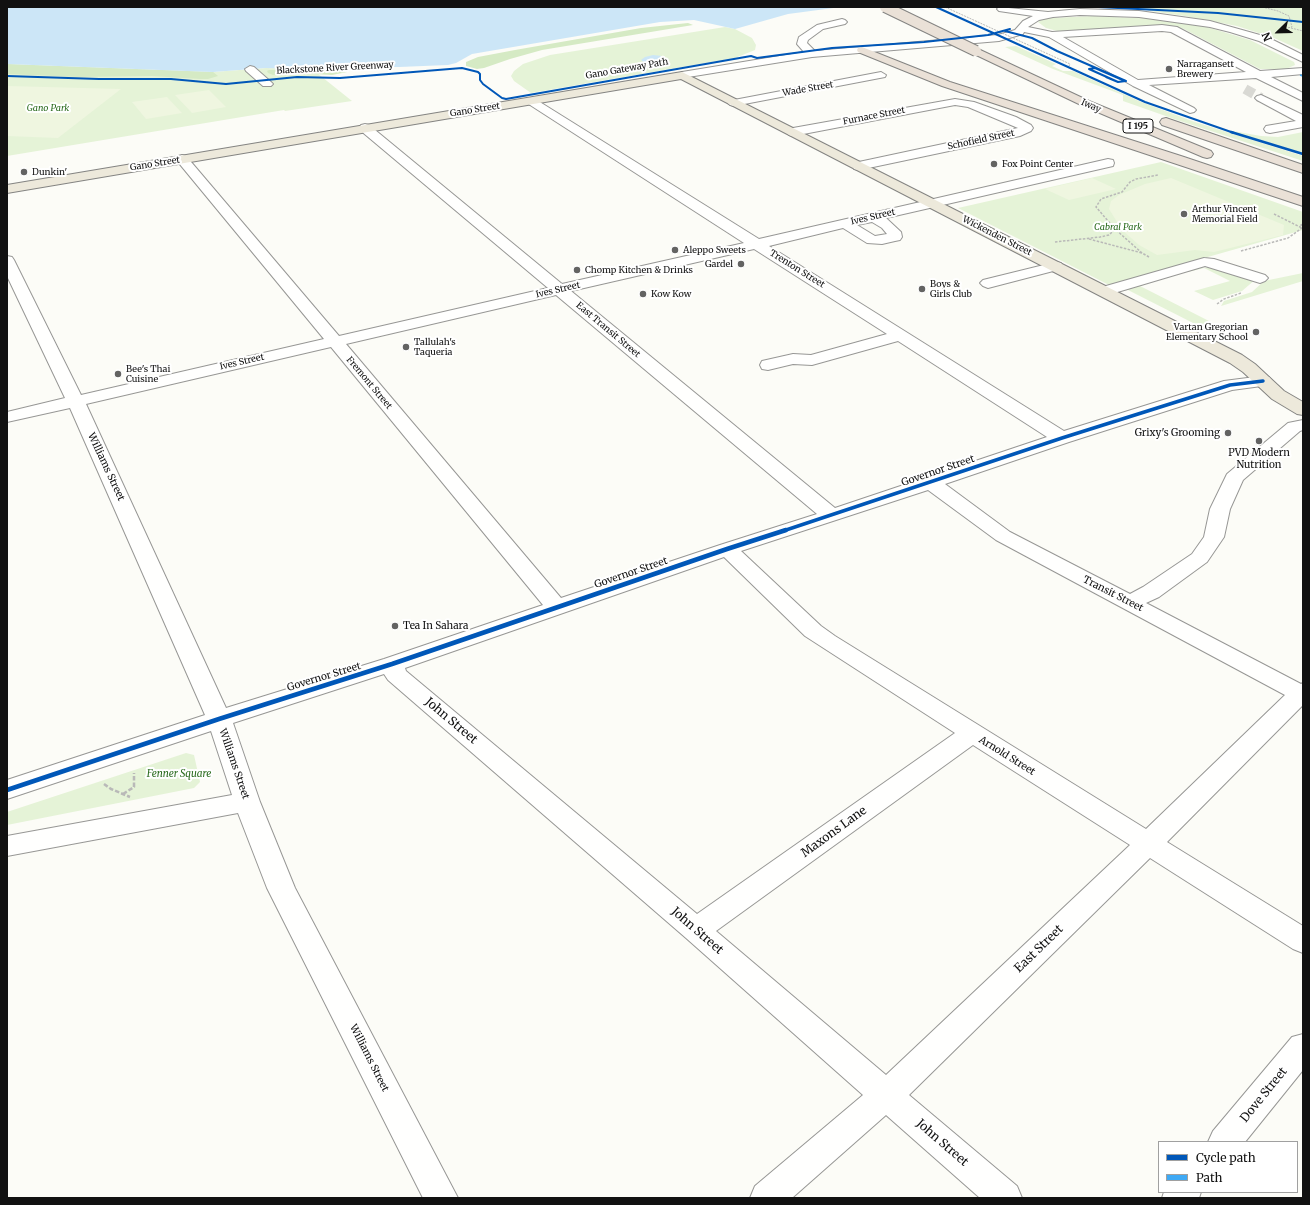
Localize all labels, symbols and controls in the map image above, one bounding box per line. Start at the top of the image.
north arrow [1258,12,1298,52]
text: N [1259,30,1275,43]
street label: Gano Gateway Path [585,56,669,82]
place label: Narragansett Brewery [1177,59,1234,80]
street label: Blackstone River Greenway [276,60,394,76]
marker: Narragansett Brewery [1164,64,1174,74]
street label: Wade Street [782,79,834,99]
street label: Iway [1079,97,1103,115]
street label: Gano Street [449,101,501,119]
park label: Gano Park [27,103,69,113]
street label: Furnace Street [842,105,906,127]
road number: I 195 [1123,119,1153,133]
street label: Schofield Street [947,128,1015,152]
street label: Gano Street [129,155,181,173]
marker: Fox Point Center [989,159,999,169]
place label: Fox Point Center [1002,159,1073,169]
marker: Dunkin' [19,167,29,177]
place label: Dunkin' [32,167,67,177]
place label: Arthur Vincent Memorial Field [1192,204,1258,225]
street label: Ives Street [850,207,896,227]
marker: Arthur Vincent Memorial Field [1179,209,1189,219]
street label: Wickenden Street [961,214,1033,258]
park label: Cabral Park [1094,222,1142,232]
marker: Aleppo Sweets [670,245,680,255]
place label: Aleppo Sweets [683,245,746,255]
street label: Trenton Street [767,248,827,290]
place label: Gardel [705,259,733,269]
marker: Gardel [736,259,746,269]
marker: Chomp Kitchen & Drinks [572,265,582,275]
place label: Chomp Kitchen & Drinks [585,265,693,275]
place label: Boys & Girls Club [930,279,972,300]
street label: Ives Street [535,280,581,300]
marker: Boys & Girls Club [917,284,927,294]
marker: Kow Kow [638,289,648,299]
place label: Kow Kow [651,289,691,299]
street label: East Transit Street [574,300,642,360]
place label: Vartan Gregorian Elementary School [1166,322,1248,343]
marker: Vartan Gregorian Elementary School [1251,327,1261,337]
place label: Tallulah's Taqueria [414,337,456,358]
marker: Tallulah's Taqueria [401,342,411,352]
street label: Ives Street [219,352,265,372]
street label: Fremont Street [344,355,394,411]
place label: Bee's Thai Cuisine [126,364,170,385]
marker: Bee's Thai Cuisine [113,369,123,379]
place label: Grixy's Grooming [1135,427,1220,439]
marker: Grixy's Grooming [1223,428,1233,438]
street label: Williams Street [85,431,127,503]
marker: PVD Modern Nutrition [1254,436,1264,446]
place label: PVD Modern Nutrition [1228,447,1290,470]
street label: Governor Street [900,453,976,489]
street label: Governor Street [593,555,669,591]
street label: Transit Street [1081,574,1145,614]
place label: Tea In Sahara [403,620,468,632]
marker: Tea In Sahara [390,621,400,631]
street label: Governor Street [286,660,362,694]
street label: John Street [422,695,480,747]
street label: Williams Street [216,727,252,801]
street label: Arnold Street [977,734,1037,778]
park label: Fenner Square [147,768,211,780]
street label: Maxons Lane [798,803,870,861]
street label: John Street [668,905,726,957]
street label: East Street [1012,922,1066,976]
street label: Williams Street [347,1022,391,1094]
street label: Dove Street [1238,1065,1290,1125]
street label: John Street [913,1117,971,1169]
legend [1158,1141,1298,1193]
text: Cycle path [1196,1150,1256,1165]
text: Path [1196,1170,1222,1185]

